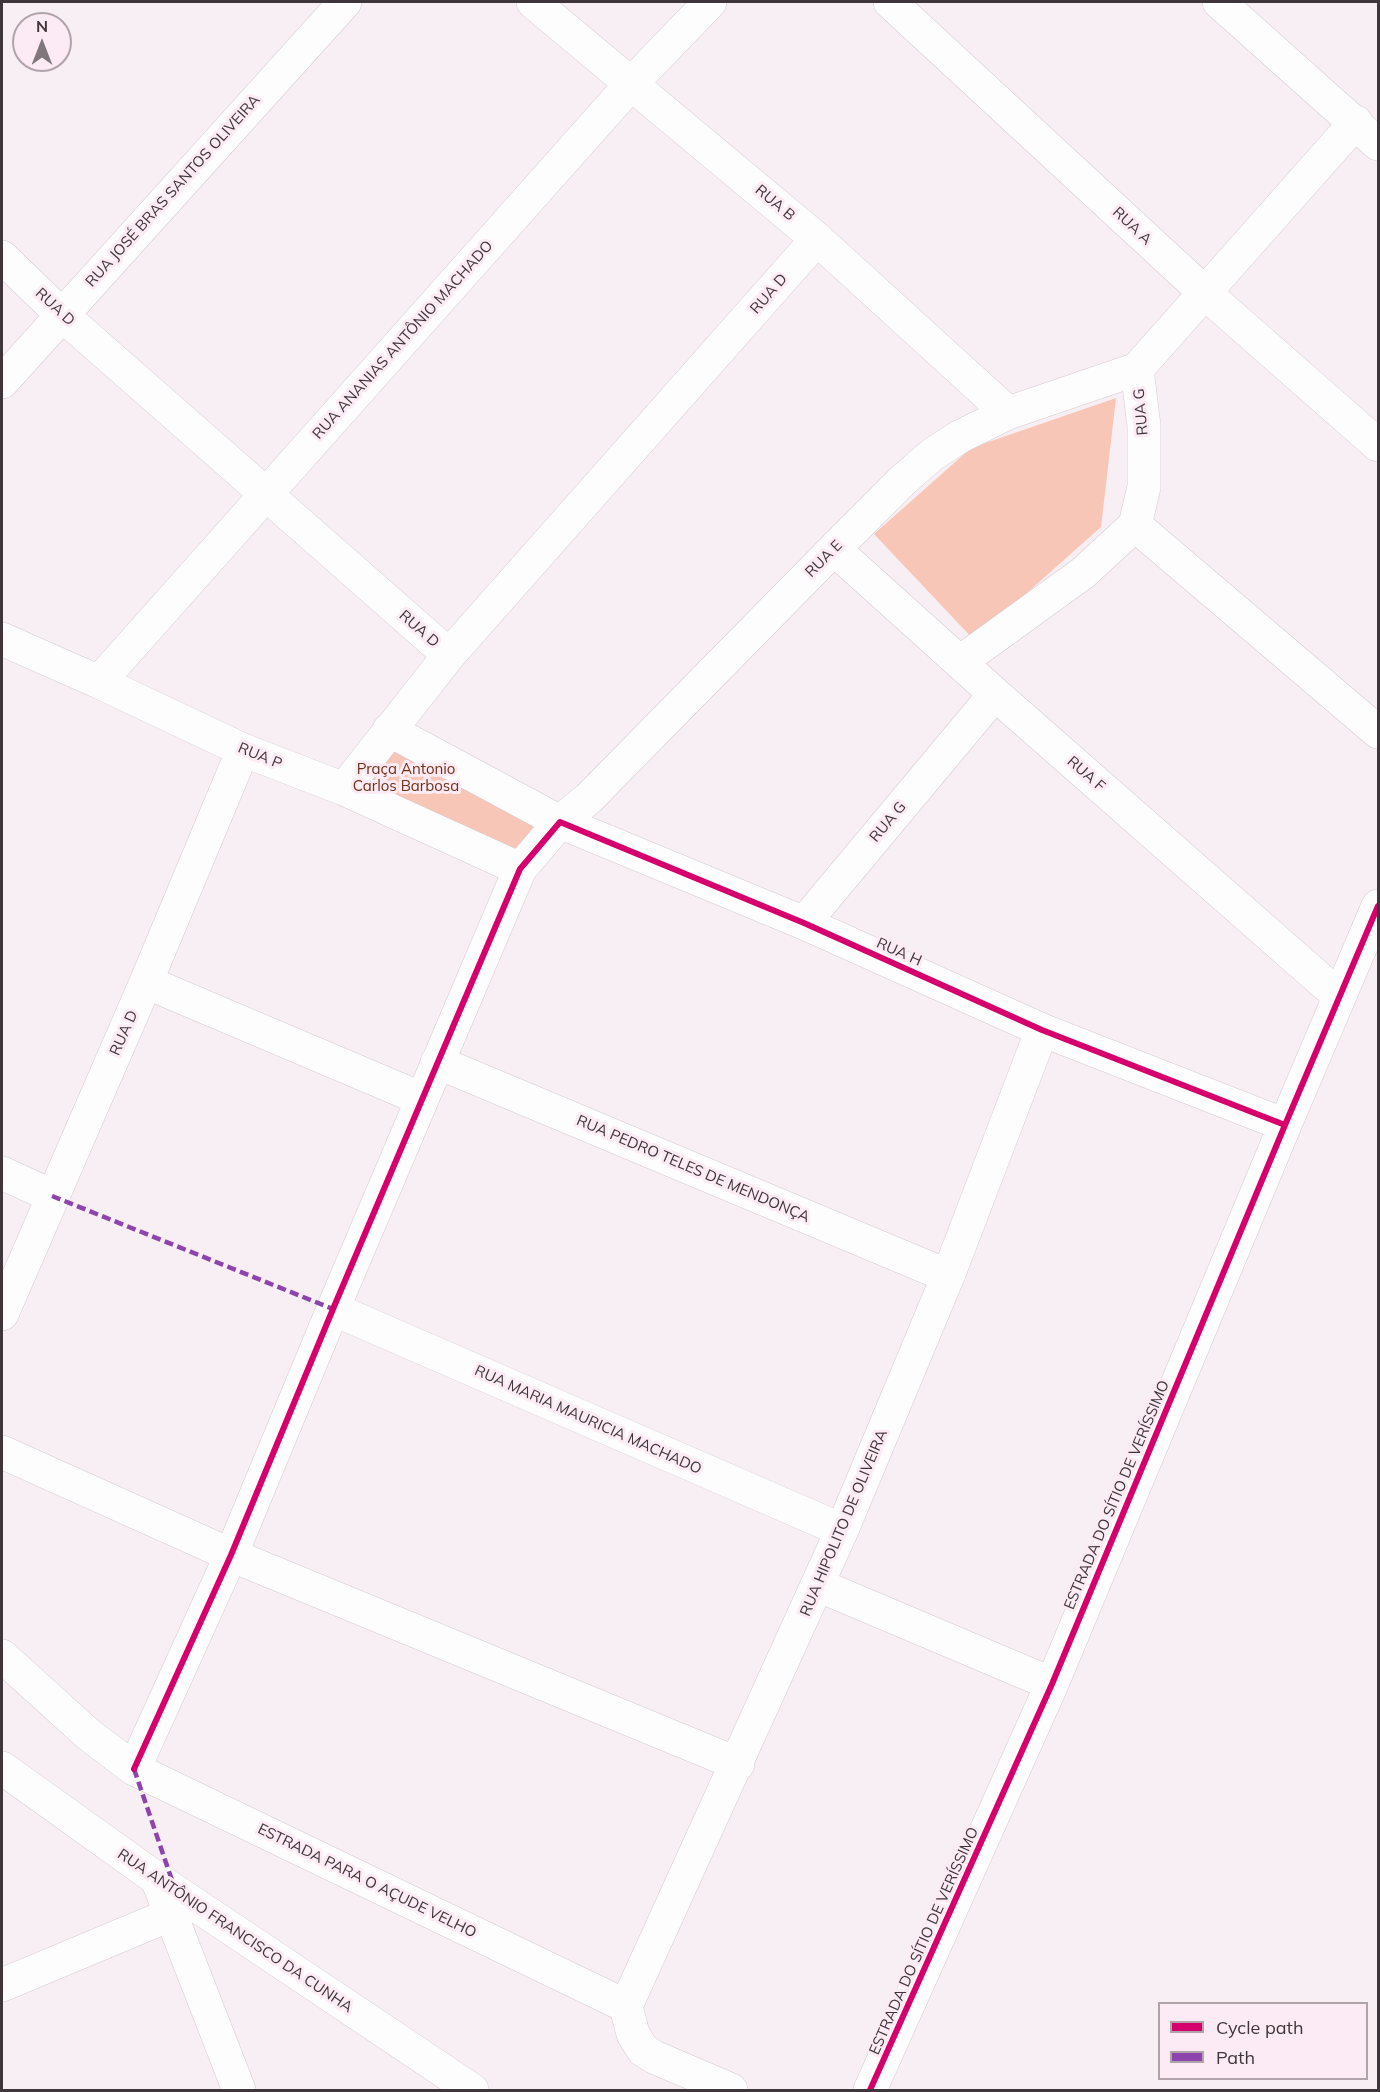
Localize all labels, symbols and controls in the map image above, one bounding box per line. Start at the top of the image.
north arrow [12,12,72,72]
text: N [36,16,48,36]
street label: RUA JOSÉ BRAS SANTOS OLIVEIRA [82,91,264,291]
street label: RUA B [751,181,799,225]
street label: RUA A [1109,203,1155,249]
street label: RUA ANANIAS ANTÔNIO MACHADO [309,237,497,443]
street label: RUA D [747,270,791,318]
street label: RUA D [32,284,78,330]
street label: RUA G [1130,388,1152,436]
street label: RUA E [802,537,846,581]
street label: RUA D [395,607,443,651]
street label: RUA P [235,739,285,773]
street label: RUA F [1063,753,1109,795]
park label: Praça Antonio Carlos Barbosa [353,760,459,795]
street label: RUA G [866,798,910,846]
street label: RUA H [874,934,924,970]
street label: RUA D [106,1008,142,1058]
street label: RUA PEDRO TELES DE MENDONÇA [574,1112,812,1226]
street label: RUA MARIA MAURICIA MACHADO [472,1362,704,1478]
street label: ESTRADA DO SÍTIO DE VERÍSSIMO [1060,1378,1174,1612]
street label: RUA HIPOLITO DE OLIVEIRA [796,1427,892,1619]
street label: ESTRADA PARA O AÇUDE VELHO [255,1820,479,1942]
street label: ESTRADA DO SÍTIO DE VERÍSSIMO [866,1825,982,2057]
street label: RUA ANTÔNIO FRANCISCO DA CUNHA [114,1845,356,2017]
legend [1158,2002,1368,2080]
text: Cycle path [1216,2016,1303,2039]
text: Path [1216,2046,1255,2069]

